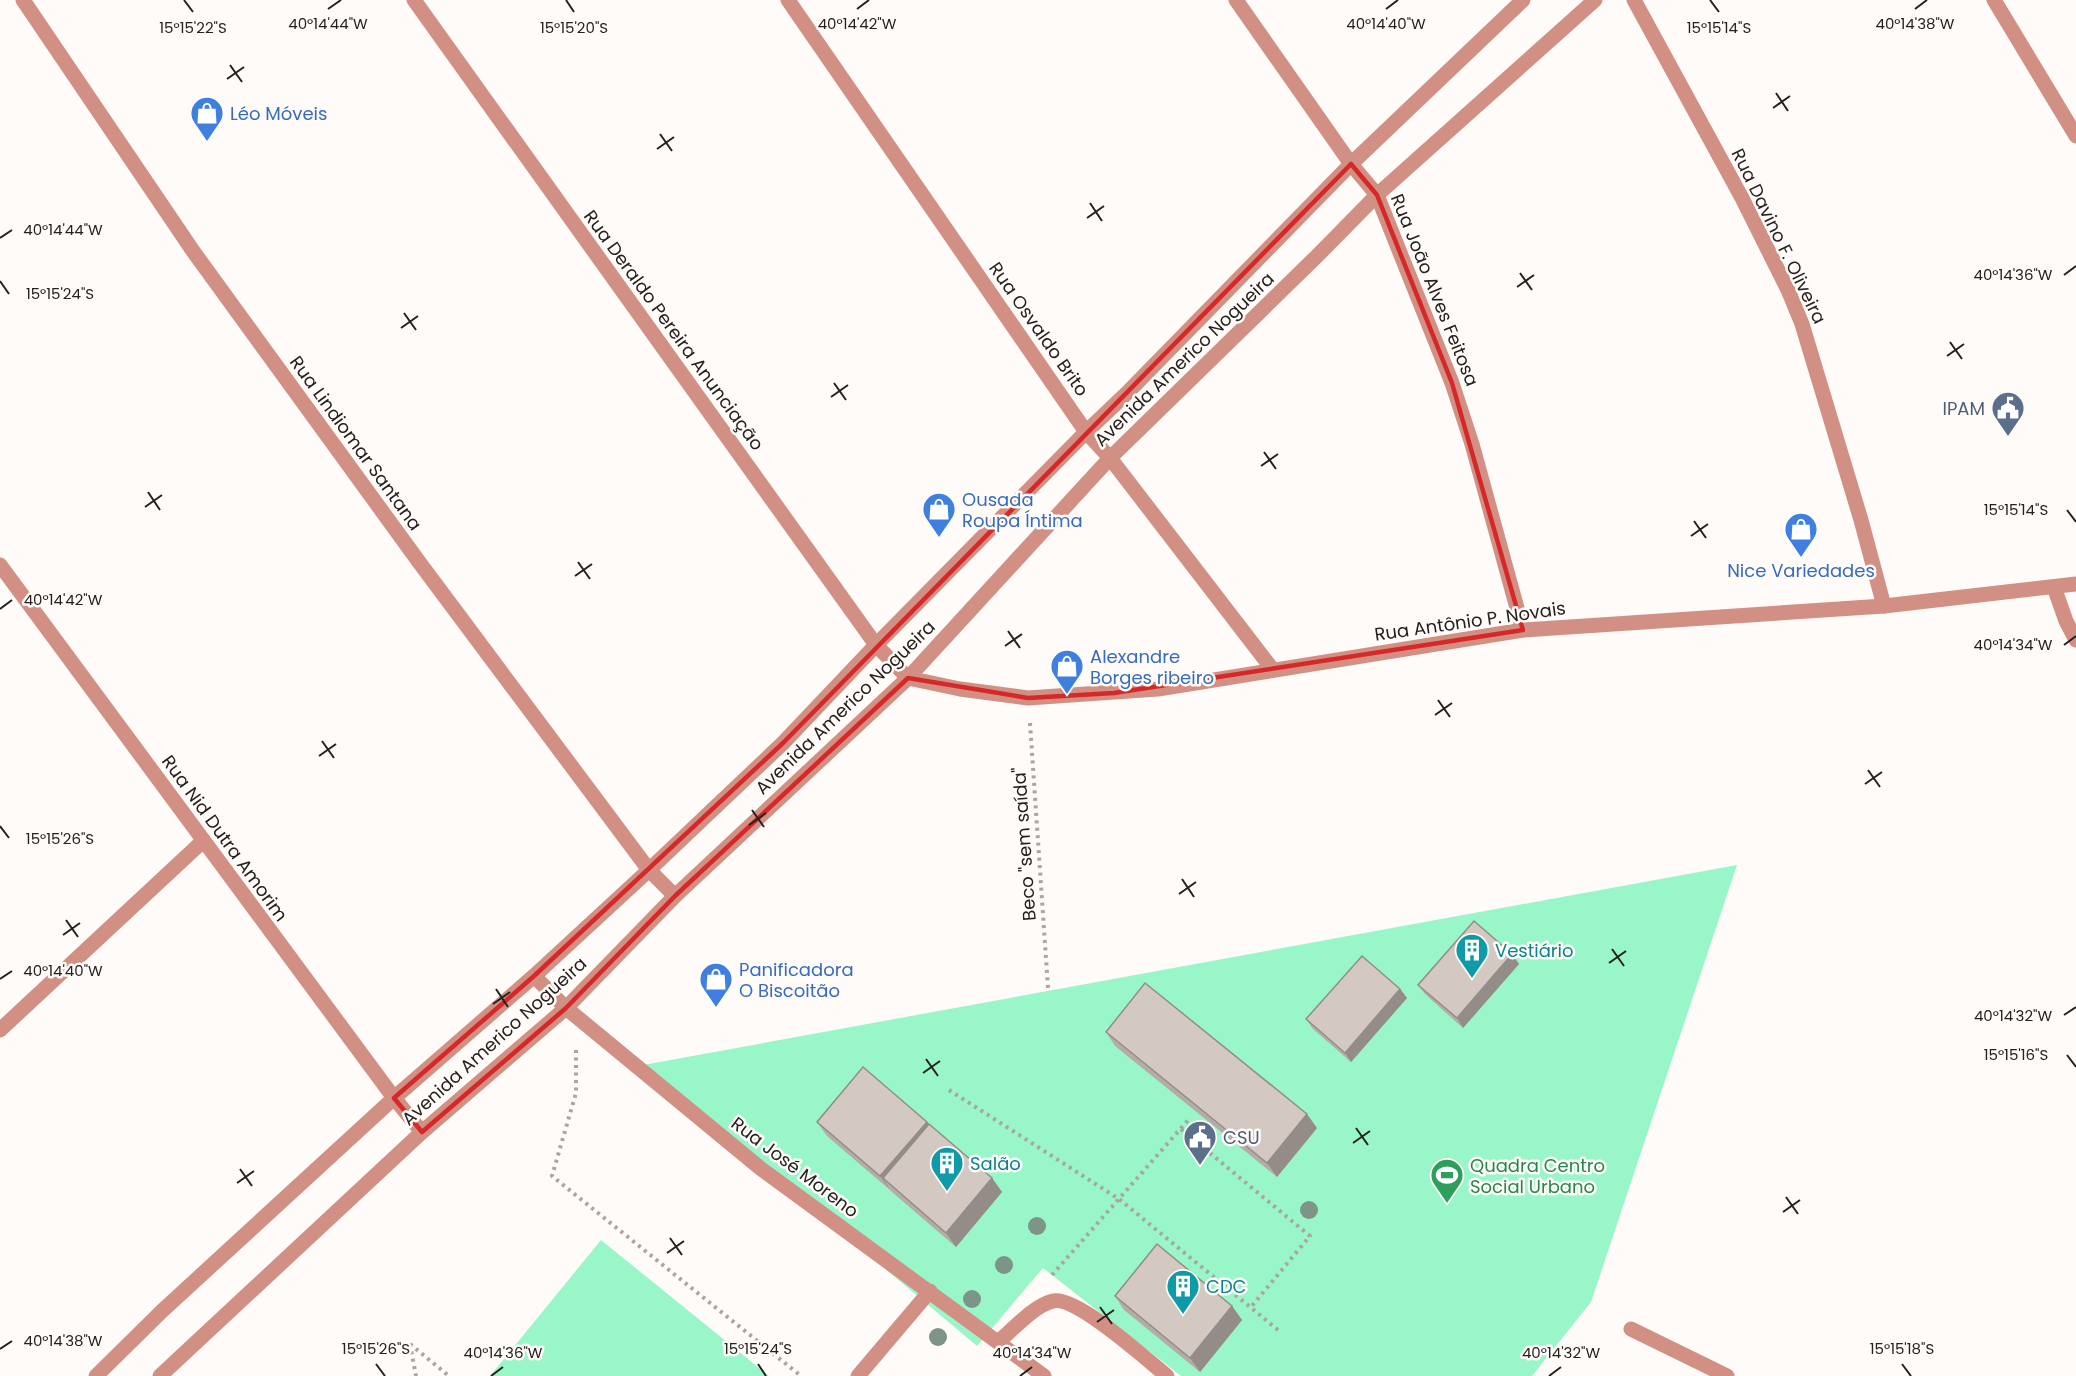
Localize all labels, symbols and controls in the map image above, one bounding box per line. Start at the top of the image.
text: 40°14'44"W [288,13,368,34]
text: 40°14'42"W [818,13,897,34]
text: 40°14'40"W [1346,13,1426,34]
text: 40°14'38"W [1876,13,1955,34]
text: 15°15'22"S [159,17,227,38]
text: 15°15'20"S [540,17,608,38]
text: 15°15'14"S [1687,17,1751,38]
shop icon: Léo Móveis [189,95,225,142]
place label: Léo Móveis [230,101,327,126]
street label: Rua Davino F. Oliveira [1726,144,1832,328]
street label: Rua João Alves Feitosa [1385,190,1485,390]
street label: Rua Deraldo Pereira Anunciação [578,205,770,455]
text: 40°14'44"W [23,219,103,240]
street label: Rua Osvaldo Brito [983,257,1095,401]
text: 40°14'36"W [1973,264,2053,285]
street label: Avenida Americo Nogueira [1089,266,1279,452]
text: 15°15'24"S [26,283,94,304]
street label: Rua Lindiomar Santana [284,351,428,535]
public building icon: IPAM [1990,390,2026,437]
place label: IPAM [1943,396,1985,421]
place label: Ousada Roupa Íntima [962,487,1083,533]
shop icon: Ousada Roupa Íntima [921,491,957,538]
text: 15°15'14"S [1984,499,2048,520]
shop icon: Nice Variedades [1783,511,1819,558]
place label: Nice Variedades [1727,558,1875,583]
text: 40°14'42"W [24,589,103,610]
street label: Rua Antônio P. Novais [1373,595,1567,647]
street label: Avenida Americo Nogueira [750,614,940,800]
text: 40°14'34"W [1974,634,2053,655]
place label: Alexandre Borges ribeiro [1090,644,1214,690]
shop icon: Alexandre Borges ribeiro [1049,648,1085,695]
street label: Rua Nid Dutra Amorim [156,750,294,926]
street label: Beco "sem saída" [1006,766,1042,922]
text: 15°15'26"S [26,828,94,849]
building icon: Vestiário [1454,932,1490,979]
place label: Vestiário [1495,938,1574,963]
street label: Avenida Americo Nogueira [396,951,592,1131]
place label: Panificadora O Biscoitão [739,957,854,1003]
text: 40°14'40"W [23,960,103,981]
shop icon: Panificadora O Biscoitão [698,961,734,1008]
text: 40°14'32"W [1974,1005,2052,1026]
text: 15°15'16"S [1984,1044,2048,1065]
street label: Rua José Moreno [726,1111,864,1223]
public building icon: CSU [1182,1119,1218,1166]
place label: CSU [1223,1125,1260,1150]
building icon: Salão [929,1145,965,1192]
place label: Salão [970,1151,1021,1176]
place label: Quadra Centro Social Urbano [1470,1153,1605,1199]
sports icon: Quadra Centro Social Urbano [1429,1157,1465,1204]
building icon: CDC [1165,1268,1201,1315]
place label: CDC [1206,1274,1247,1299]
text: 40°14'38"W [24,1330,103,1351]
text: 15°15'26"S [342,1338,410,1359]
text: 15°15'24"S [724,1338,792,1359]
text: 15°15'18"S [1870,1338,1934,1359]
text: 40°14'36"W [463,1342,543,1363]
text: 40°14'34"W [993,1342,1072,1363]
text: 40°14'32"W [1522,1342,1600,1363]

